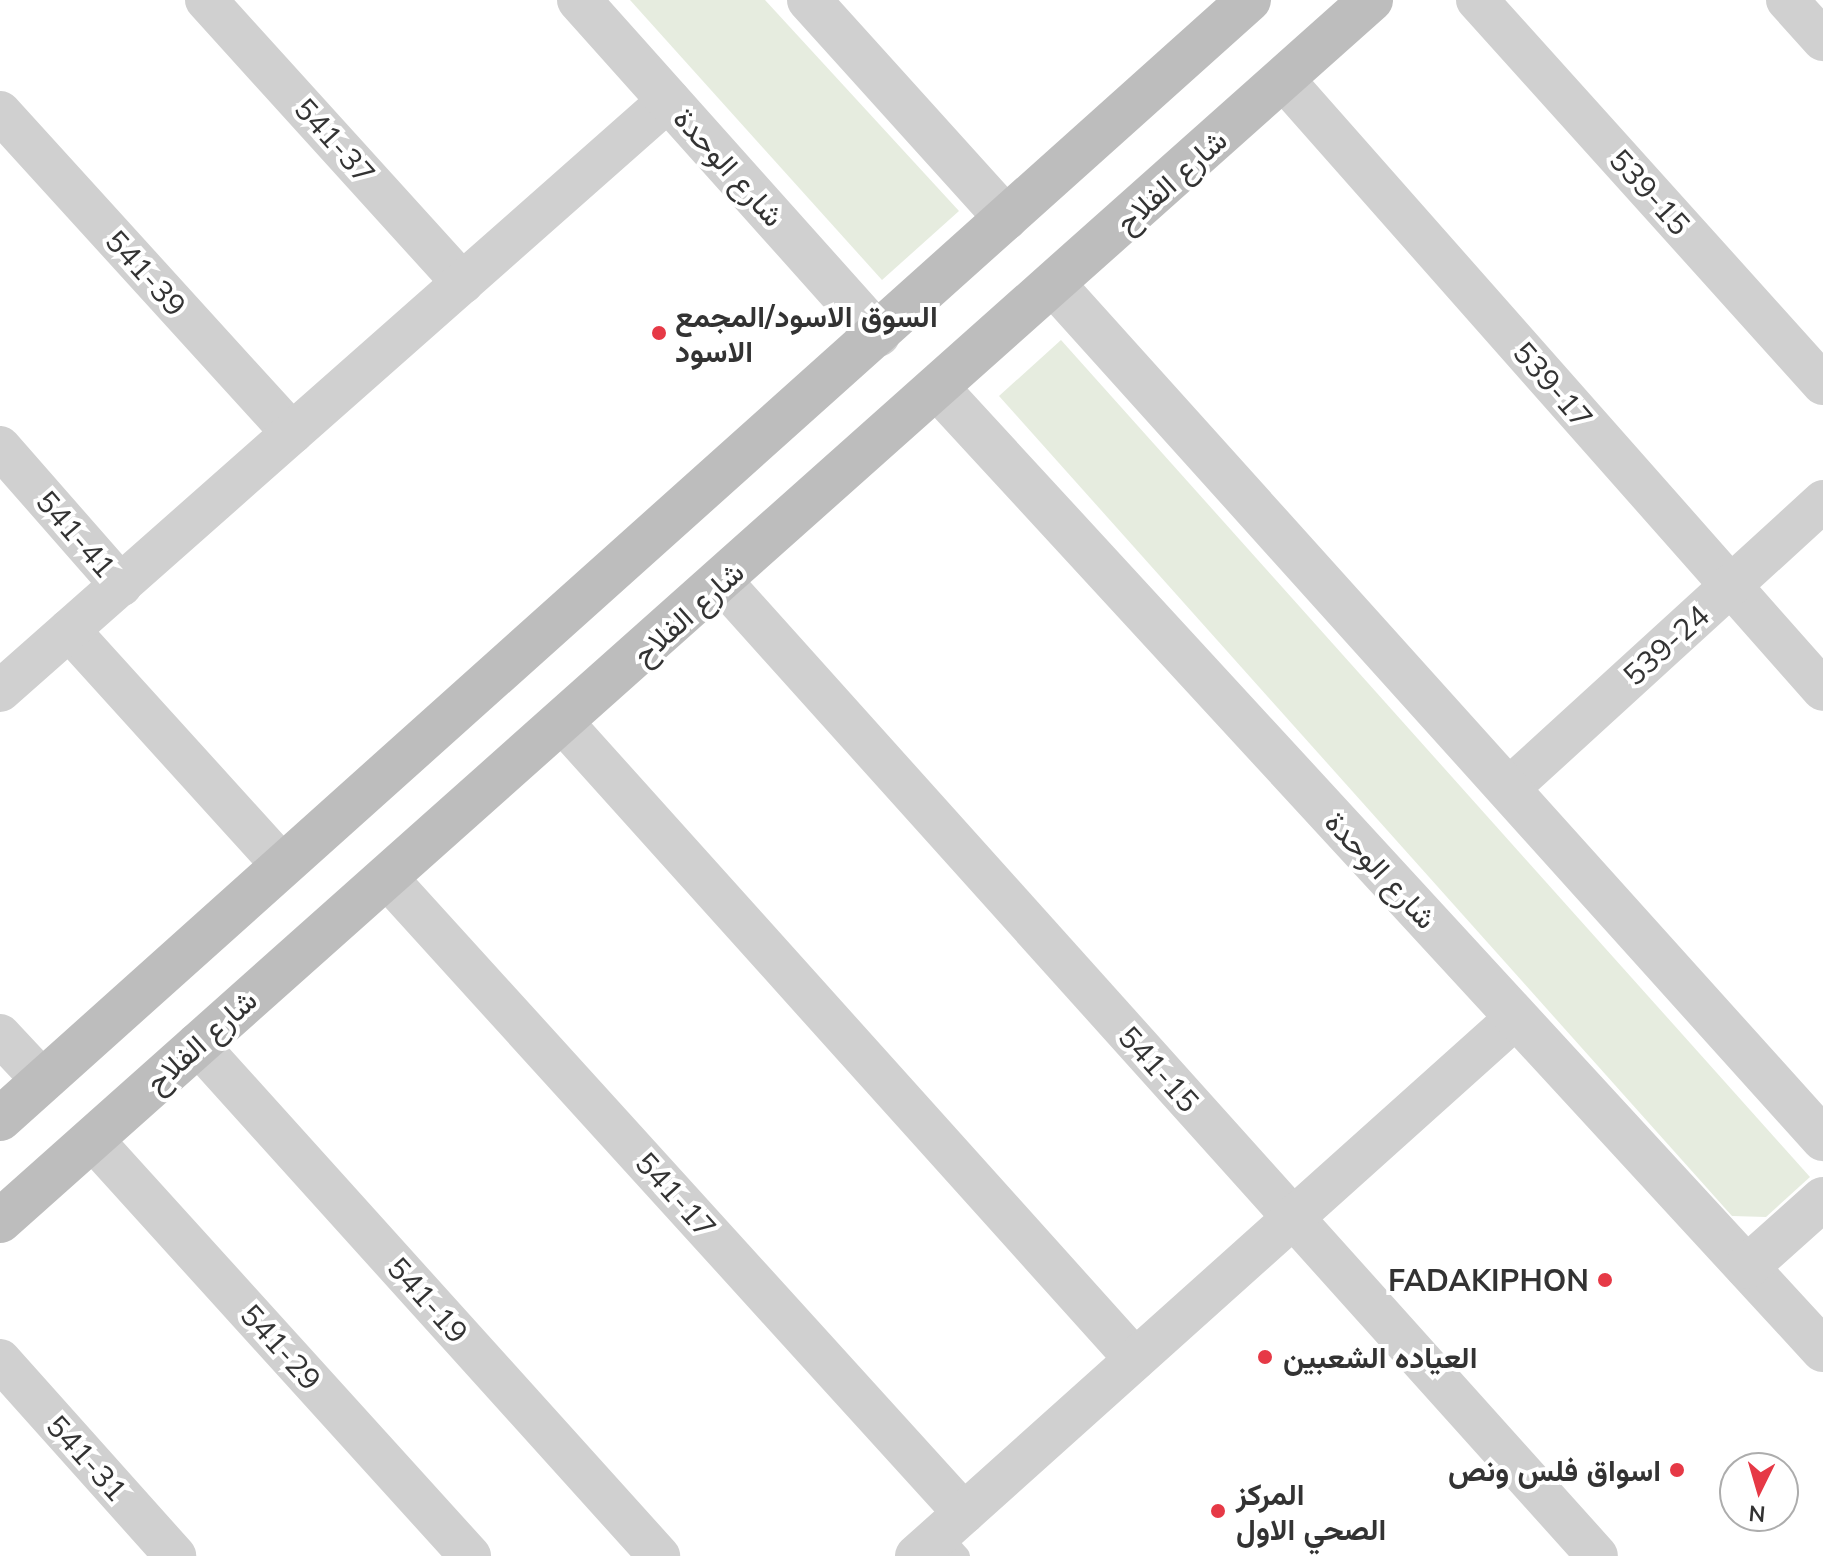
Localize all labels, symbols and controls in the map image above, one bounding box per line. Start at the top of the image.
street label: 541-37 [287,91,383,191]
street label: شارع الوحدة [666,100,792,234]
street label: شارع الفلاح [1108,122,1234,240]
street label: 539-15 [1602,142,1698,242]
street label: 541-39 [98,223,194,323]
place label: السوق الاسود/المجمع الاسود [675,298,938,368]
marker: السوق الاسود/المجمع الاسود [650,324,668,342]
street label: 539-17 [1506,334,1600,436]
street label: 541-41 [29,483,123,585]
street label: شارع الفلاح [625,554,751,672]
street label: 539-24 [1616,597,1716,693]
street label: شارع الوحدة [1318,804,1444,936]
street label: شارع الفلاح [138,982,264,1100]
street label: 541-15 [1111,1019,1207,1119]
street label: 541-17 [628,1145,724,1245]
street label: 541-19 [380,1250,476,1350]
place label: FADAKIPHON [1388,1262,1589,1298]
marker: FADAKIPHON [1596,1271,1614,1289]
street label: 541-29 [233,1297,329,1397]
place label: العياده الشعبين [1283,1339,1477,1375]
marker: العياده الشعبين [1254,1346,1276,1368]
street label: 541-31 [39,1408,135,1508]
place label: اسواق فلس ونص [1448,1452,1661,1488]
north arrow [1719,1452,1799,1532]
marker: اسواق فلس ونص [1668,1461,1686,1479]
place label: المركز الصحي الاول [1236,1476,1386,1546]
text: N [1748,1499,1767,1529]
marker: المركز الصحي الاول [1207,1500,1229,1522]

